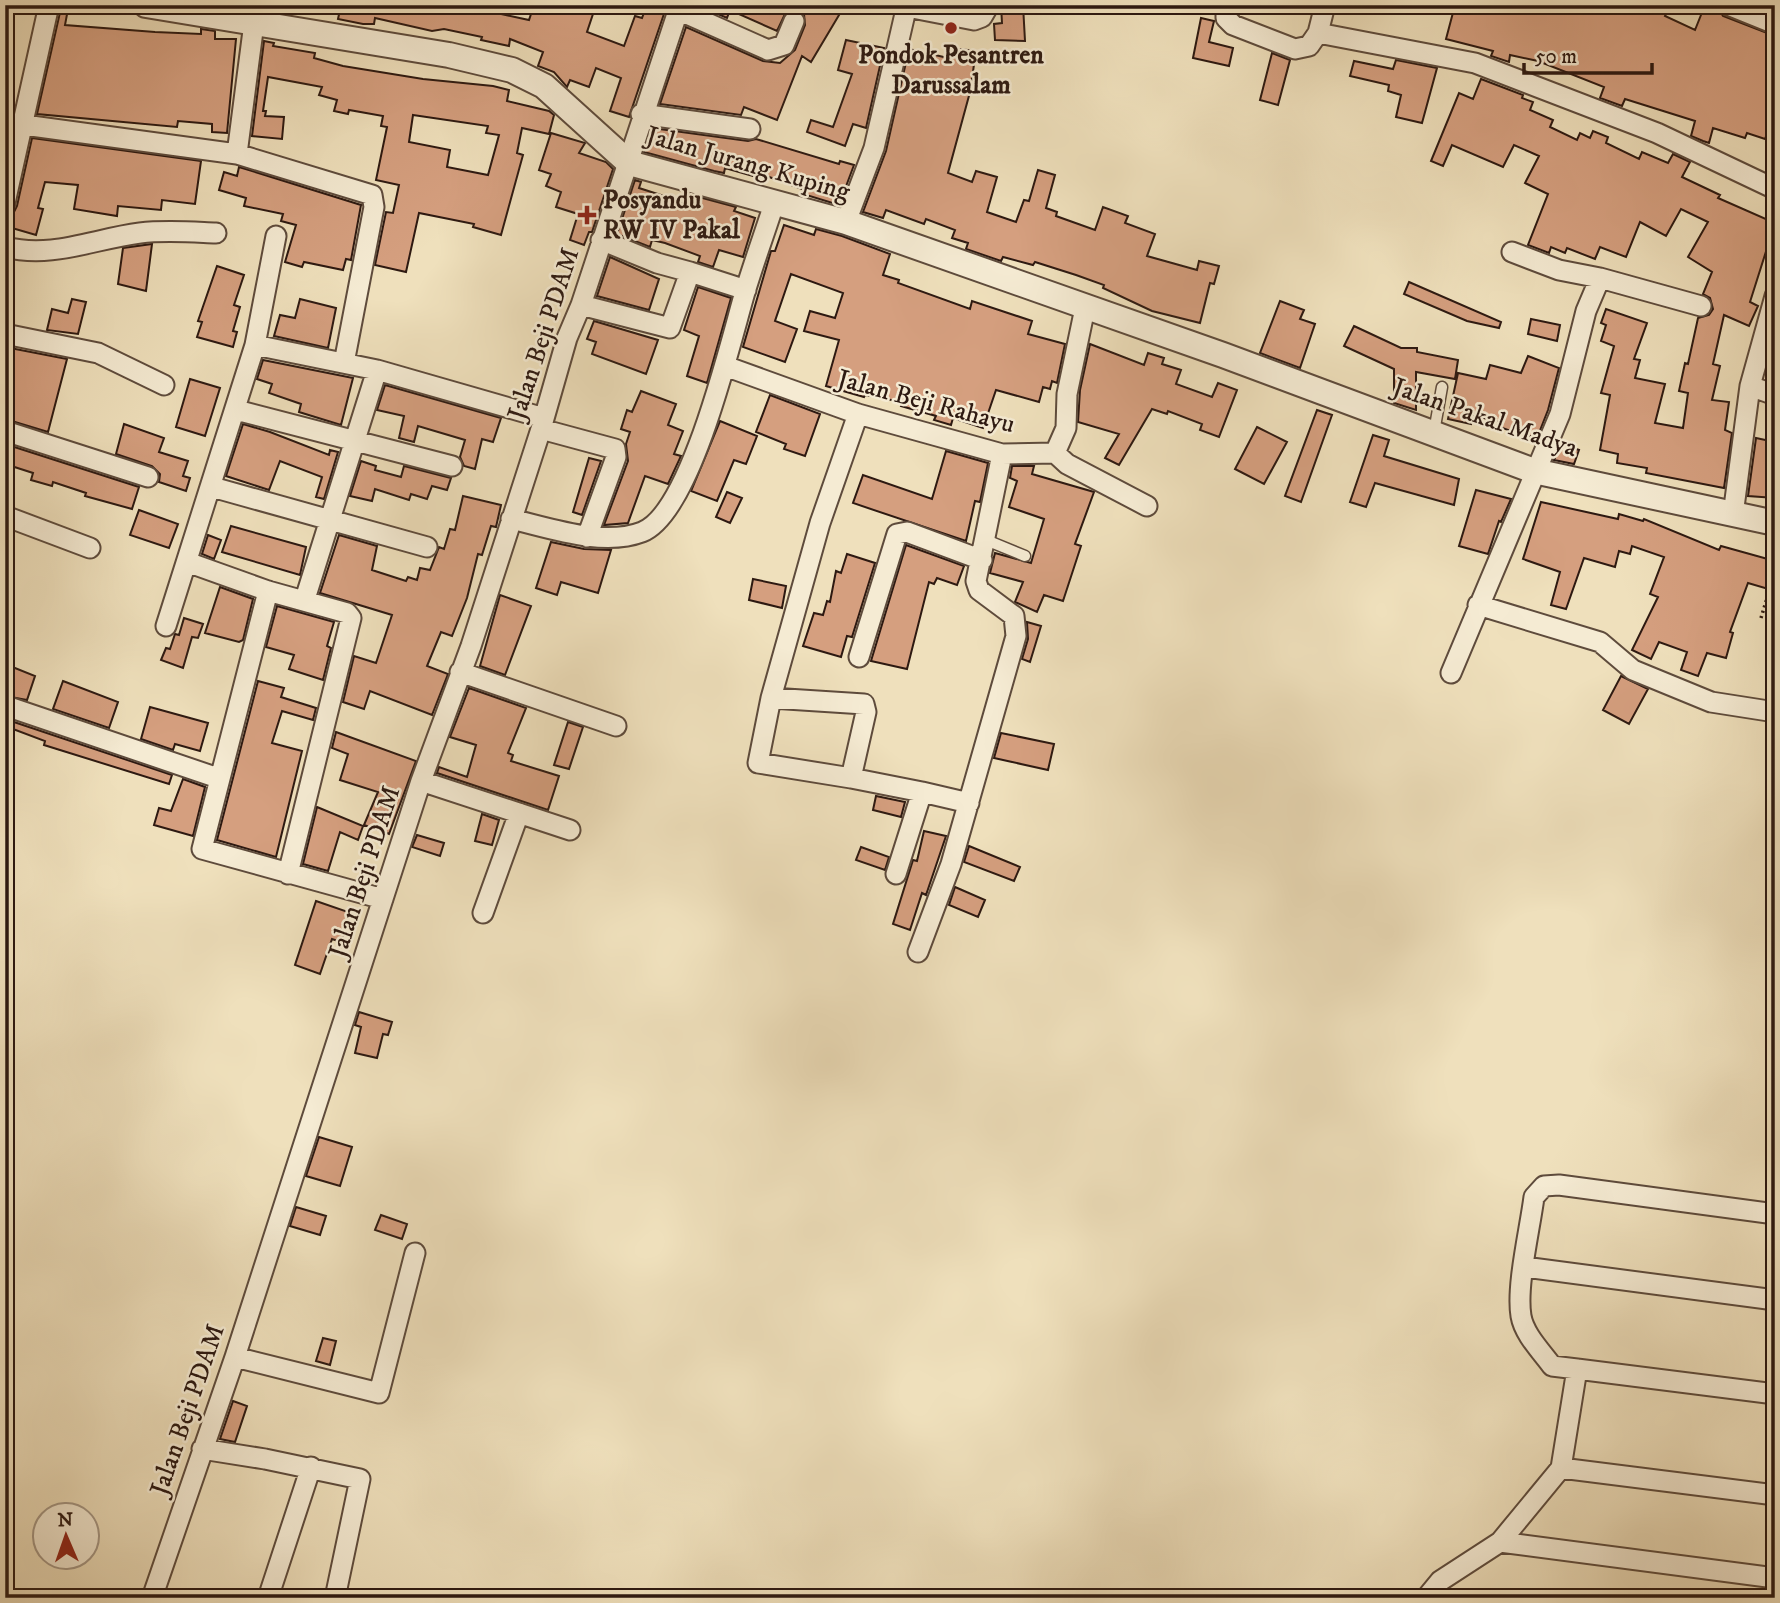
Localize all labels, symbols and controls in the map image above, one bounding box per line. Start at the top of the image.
marker: Pondok Pesantren Darussalam [943,20,959,36]
scale bar [1524,32,1652,76]
place label: Pondok Pesantren Darussalam [858,39,1044,102]
text: 50 m [1535,44,1577,70]
street label: Jalan Jurang Kuping [640,119,854,209]
place label: Posyandu RW IV Pakal [603,184,741,247]
marker: Posyandu RW IV Pakal [577,205,597,225]
street label: Jalan Beji PDAM [500,244,587,426]
street label: Jalan Beji Rahayu [832,362,1018,442]
street label: Jalan Pakal Madya [1386,370,1582,465]
street label: Jalan Beji PDAM [321,782,408,964]
street label: Jalan Beji PDAM [143,1320,233,1502]
north arrow [32,1502,102,1572]
text: N [57,1509,74,1532]

